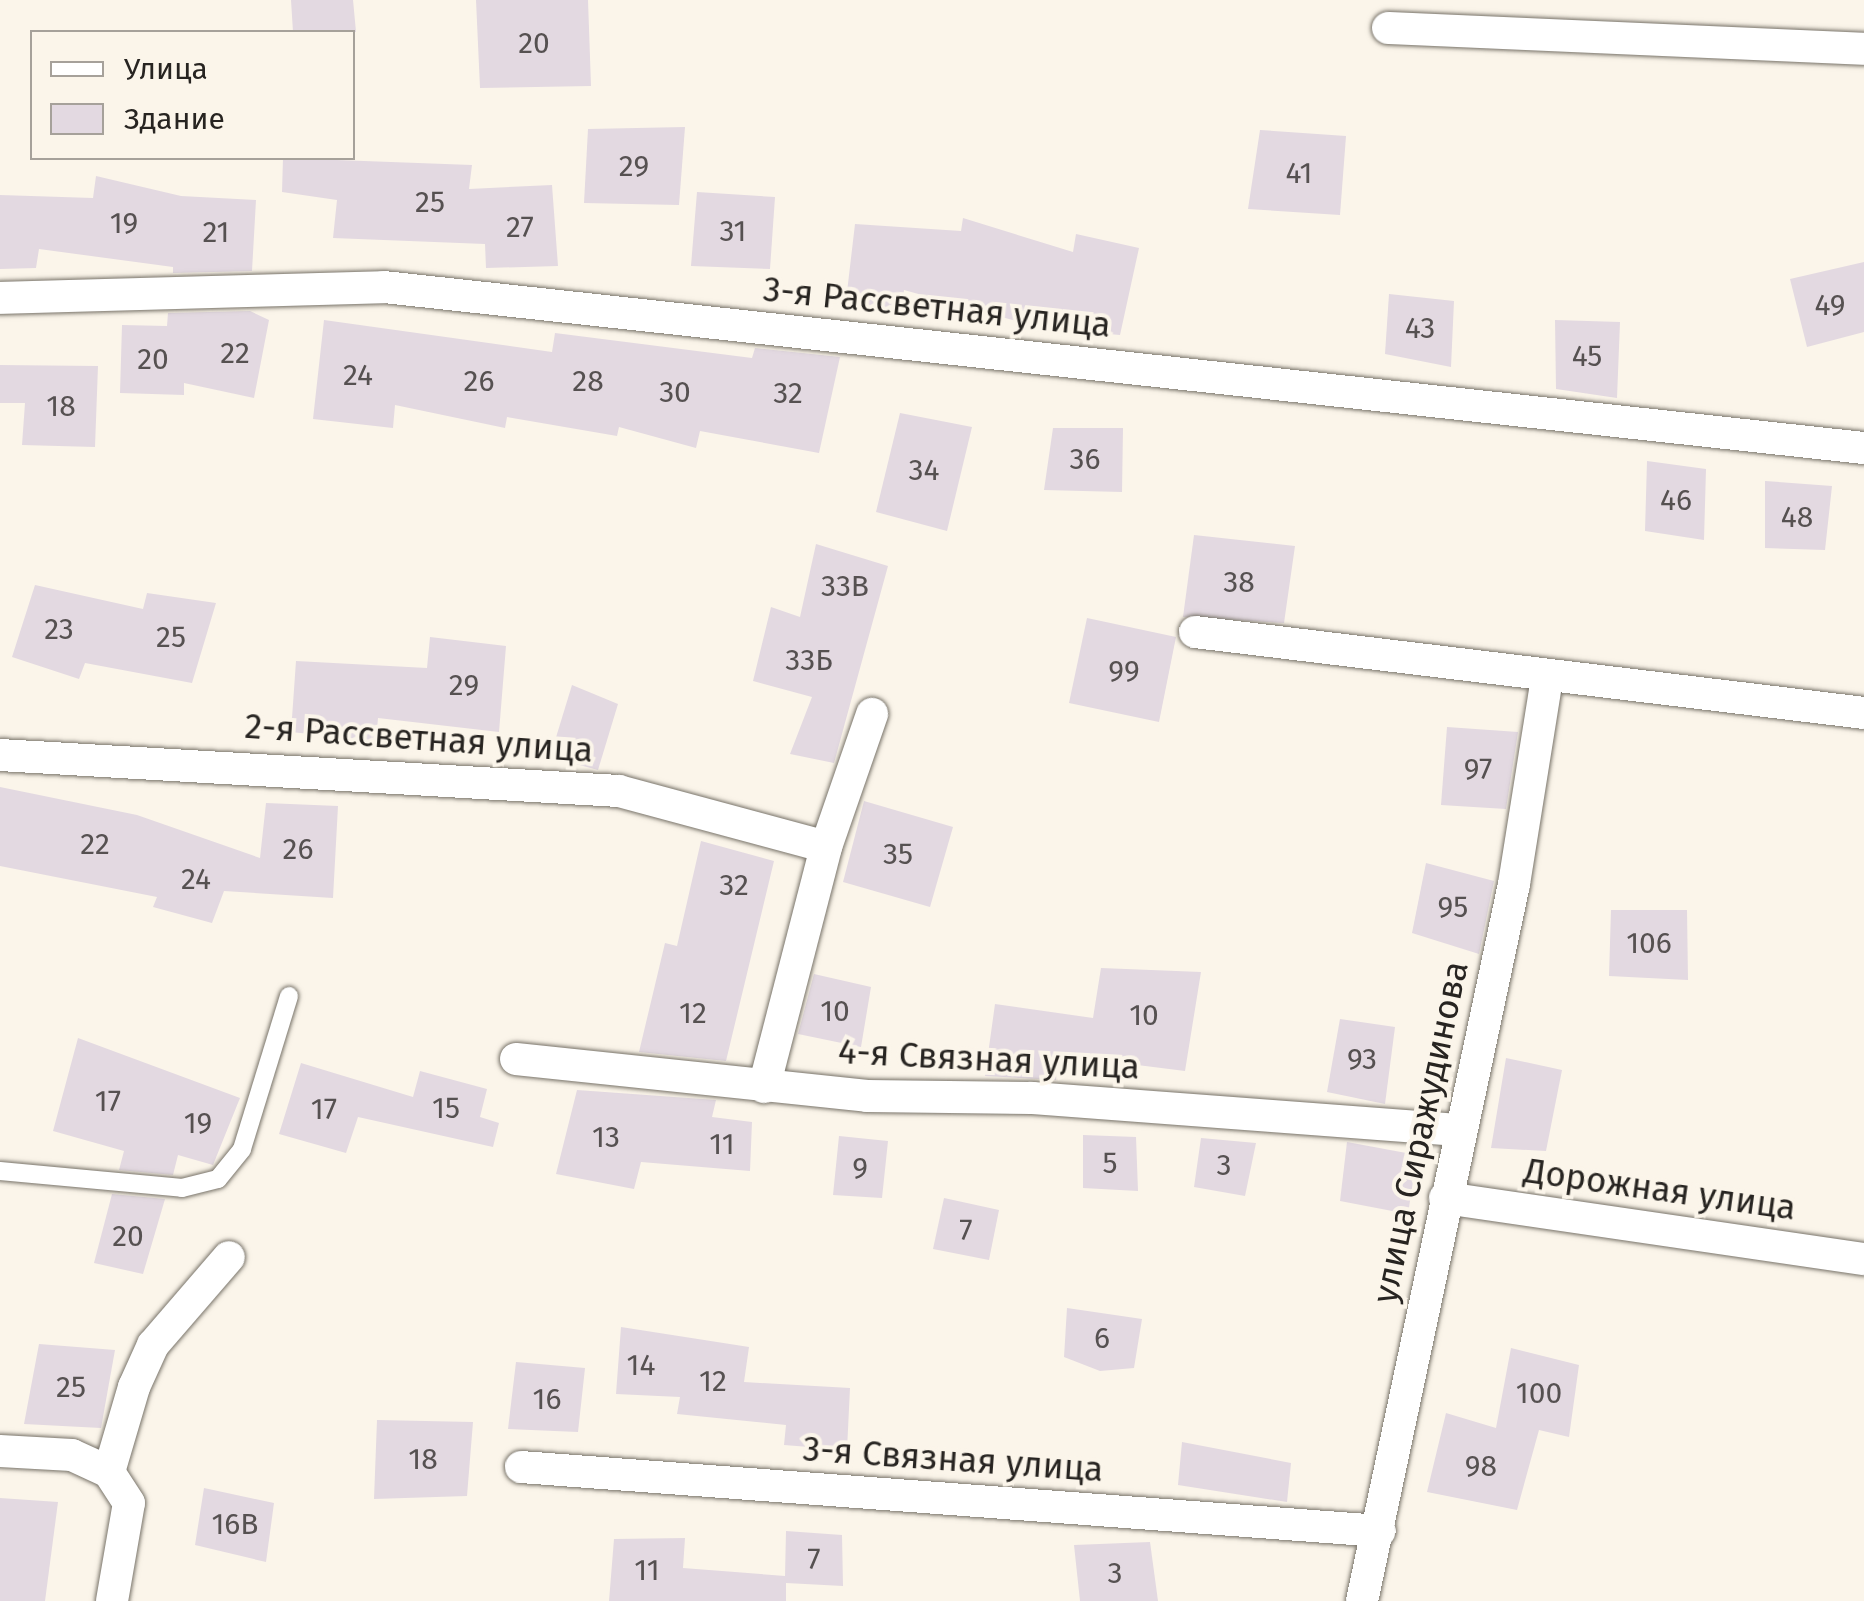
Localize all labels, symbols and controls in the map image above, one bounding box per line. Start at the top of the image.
house number: 20 [518,25,550,61]
legend [30,30,355,160]
text: Улица [124,51,208,87]
text: Здание [124,101,225,137]
house number: 29 [619,148,649,184]
house number: 41 [1285,155,1313,191]
house number: 25 [415,184,445,220]
house number: 19 [110,205,138,241]
house number: 27 [506,209,534,245]
house number: 31 [719,213,747,249]
house number: 21 [202,214,230,250]
street label: 3-я Рассветная улица [761,268,1113,346]
house number: 49 [1814,287,1846,323]
house number: 43 [1405,310,1435,346]
house number: 22 [220,335,250,371]
house number: 45 [1572,338,1602,374]
house number: 20 [137,341,169,377]
house number: 24 [343,357,373,393]
house number: 26 [464,363,494,399]
house number: 28 [572,363,604,399]
house number: 30 [659,374,691,410]
house number: 32 [773,375,803,411]
house number: 18 [46,388,76,424]
house number: 36 [1070,441,1100,477]
house number: 34 [909,452,939,488]
house number: 46 [1660,482,1692,518]
house number: 48 [1781,499,1813,535]
house number: 38 [1223,564,1255,600]
house number: 33В [821,568,869,604]
house number: 23 [44,611,74,647]
house number: 25 [156,619,186,655]
house number: 33Б [785,642,833,678]
house number: 99 [1108,653,1140,689]
house number: 29 [449,667,479,703]
street label: 2-я Рассветная улица [243,705,595,771]
house number: 97 [1464,751,1492,787]
house number: 22 [80,826,110,862]
house number: 26 [283,831,313,867]
house number: 35 [883,836,913,872]
house number: 24 [181,861,211,897]
house number: 32 [719,867,749,903]
house number: 95 [1438,889,1468,925]
house number: 106 [1626,925,1672,961]
street label: улица Сиражудинова [1363,957,1477,1307]
house number: 10 [820,993,850,1029]
house number: 12 [679,995,707,1031]
house number: 10 [1129,997,1159,1033]
street label: 4-я Связная улица [837,1030,1141,1088]
house number: 93 [1347,1041,1377,1077]
house number: 17 [95,1083,121,1119]
house number: 15 [432,1090,460,1126]
house number: 17 [311,1091,337,1127]
house number: 19 [184,1105,212,1141]
house number: 13 [592,1119,620,1155]
house number: 11 [709,1126,735,1162]
house number: 5 [1102,1145,1118,1181]
house number: 3 [1217,1147,1231,1183]
street label: Дорожная улица [1522,1149,1798,1229]
house number: 9 [852,1150,868,1186]
house number: 7 [959,1212,973,1248]
house number: 20 [112,1218,144,1254]
house number: 6 [1094,1320,1110,1356]
house number: 14 [627,1347,655,1383]
house number: 12 [699,1363,727,1399]
house number: 25 [56,1369,86,1405]
house number: 100 [1516,1375,1562,1411]
house number: 16 [533,1381,561,1417]
street label: 3-я Связная улица [801,1428,1105,1490]
house number: 18 [408,1441,438,1477]
house number: 98 [1465,1448,1497,1484]
house number: 16В [211,1506,259,1542]
house number: 7 [807,1541,821,1577]
house number: 11 [634,1552,660,1588]
house number: 3 [1108,1555,1122,1591]

